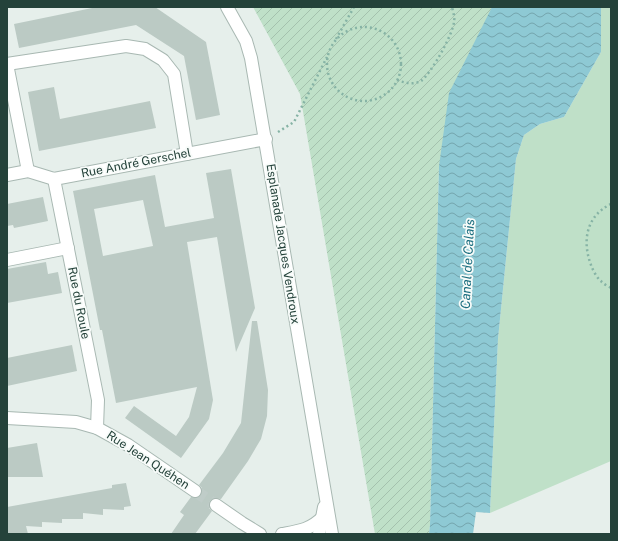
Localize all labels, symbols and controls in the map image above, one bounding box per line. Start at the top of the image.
street label: Rue André Gerschel [80,145,192,181]
street label: Esplanade Jacques Vendroux [263,163,303,325]
water label: Canal de Calais [458,219,477,309]
street label: Rue du Roule [65,266,93,341]
street label: Rue Jean Quéhen [104,428,192,492]

